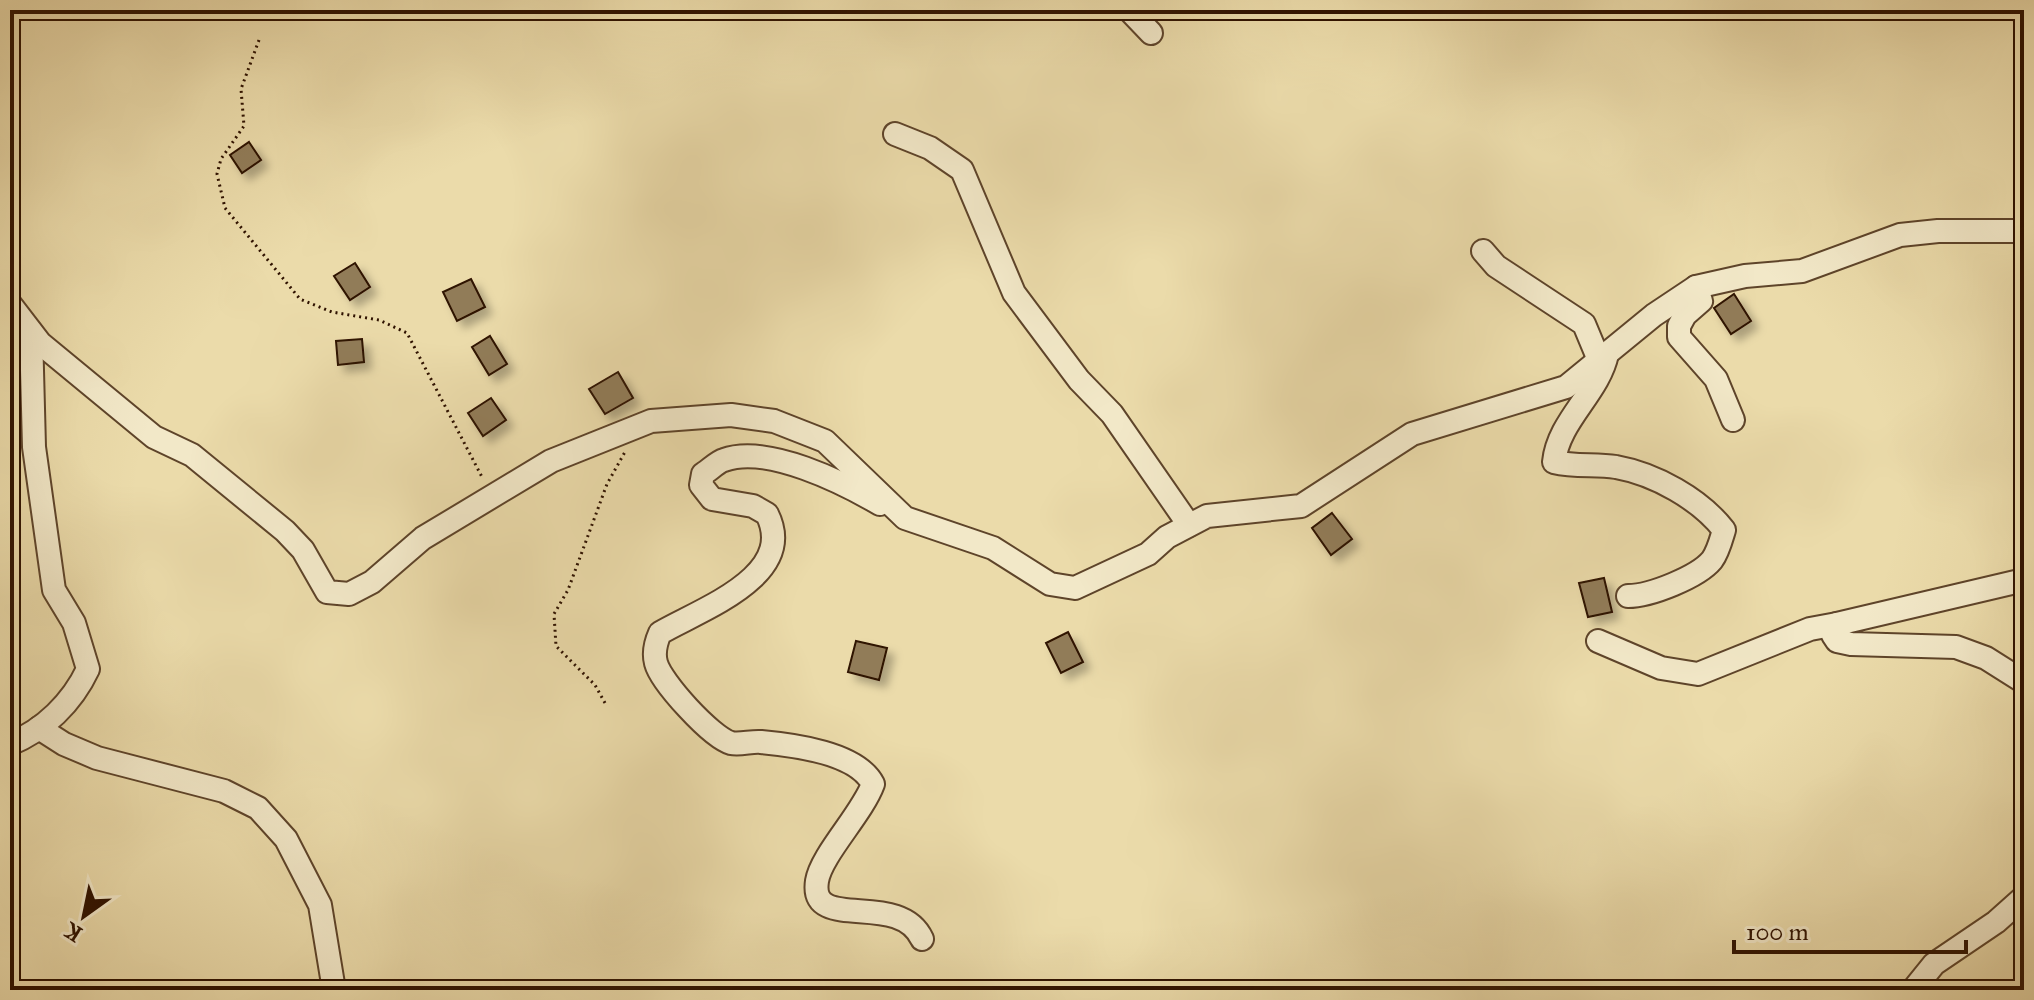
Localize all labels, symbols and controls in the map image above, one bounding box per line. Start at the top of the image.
north arrow [44,876,124,956]
scale bar [1734,904,1966,954]
text: K [58,916,87,948]
text: 100 m [1746,917,1809,947]

